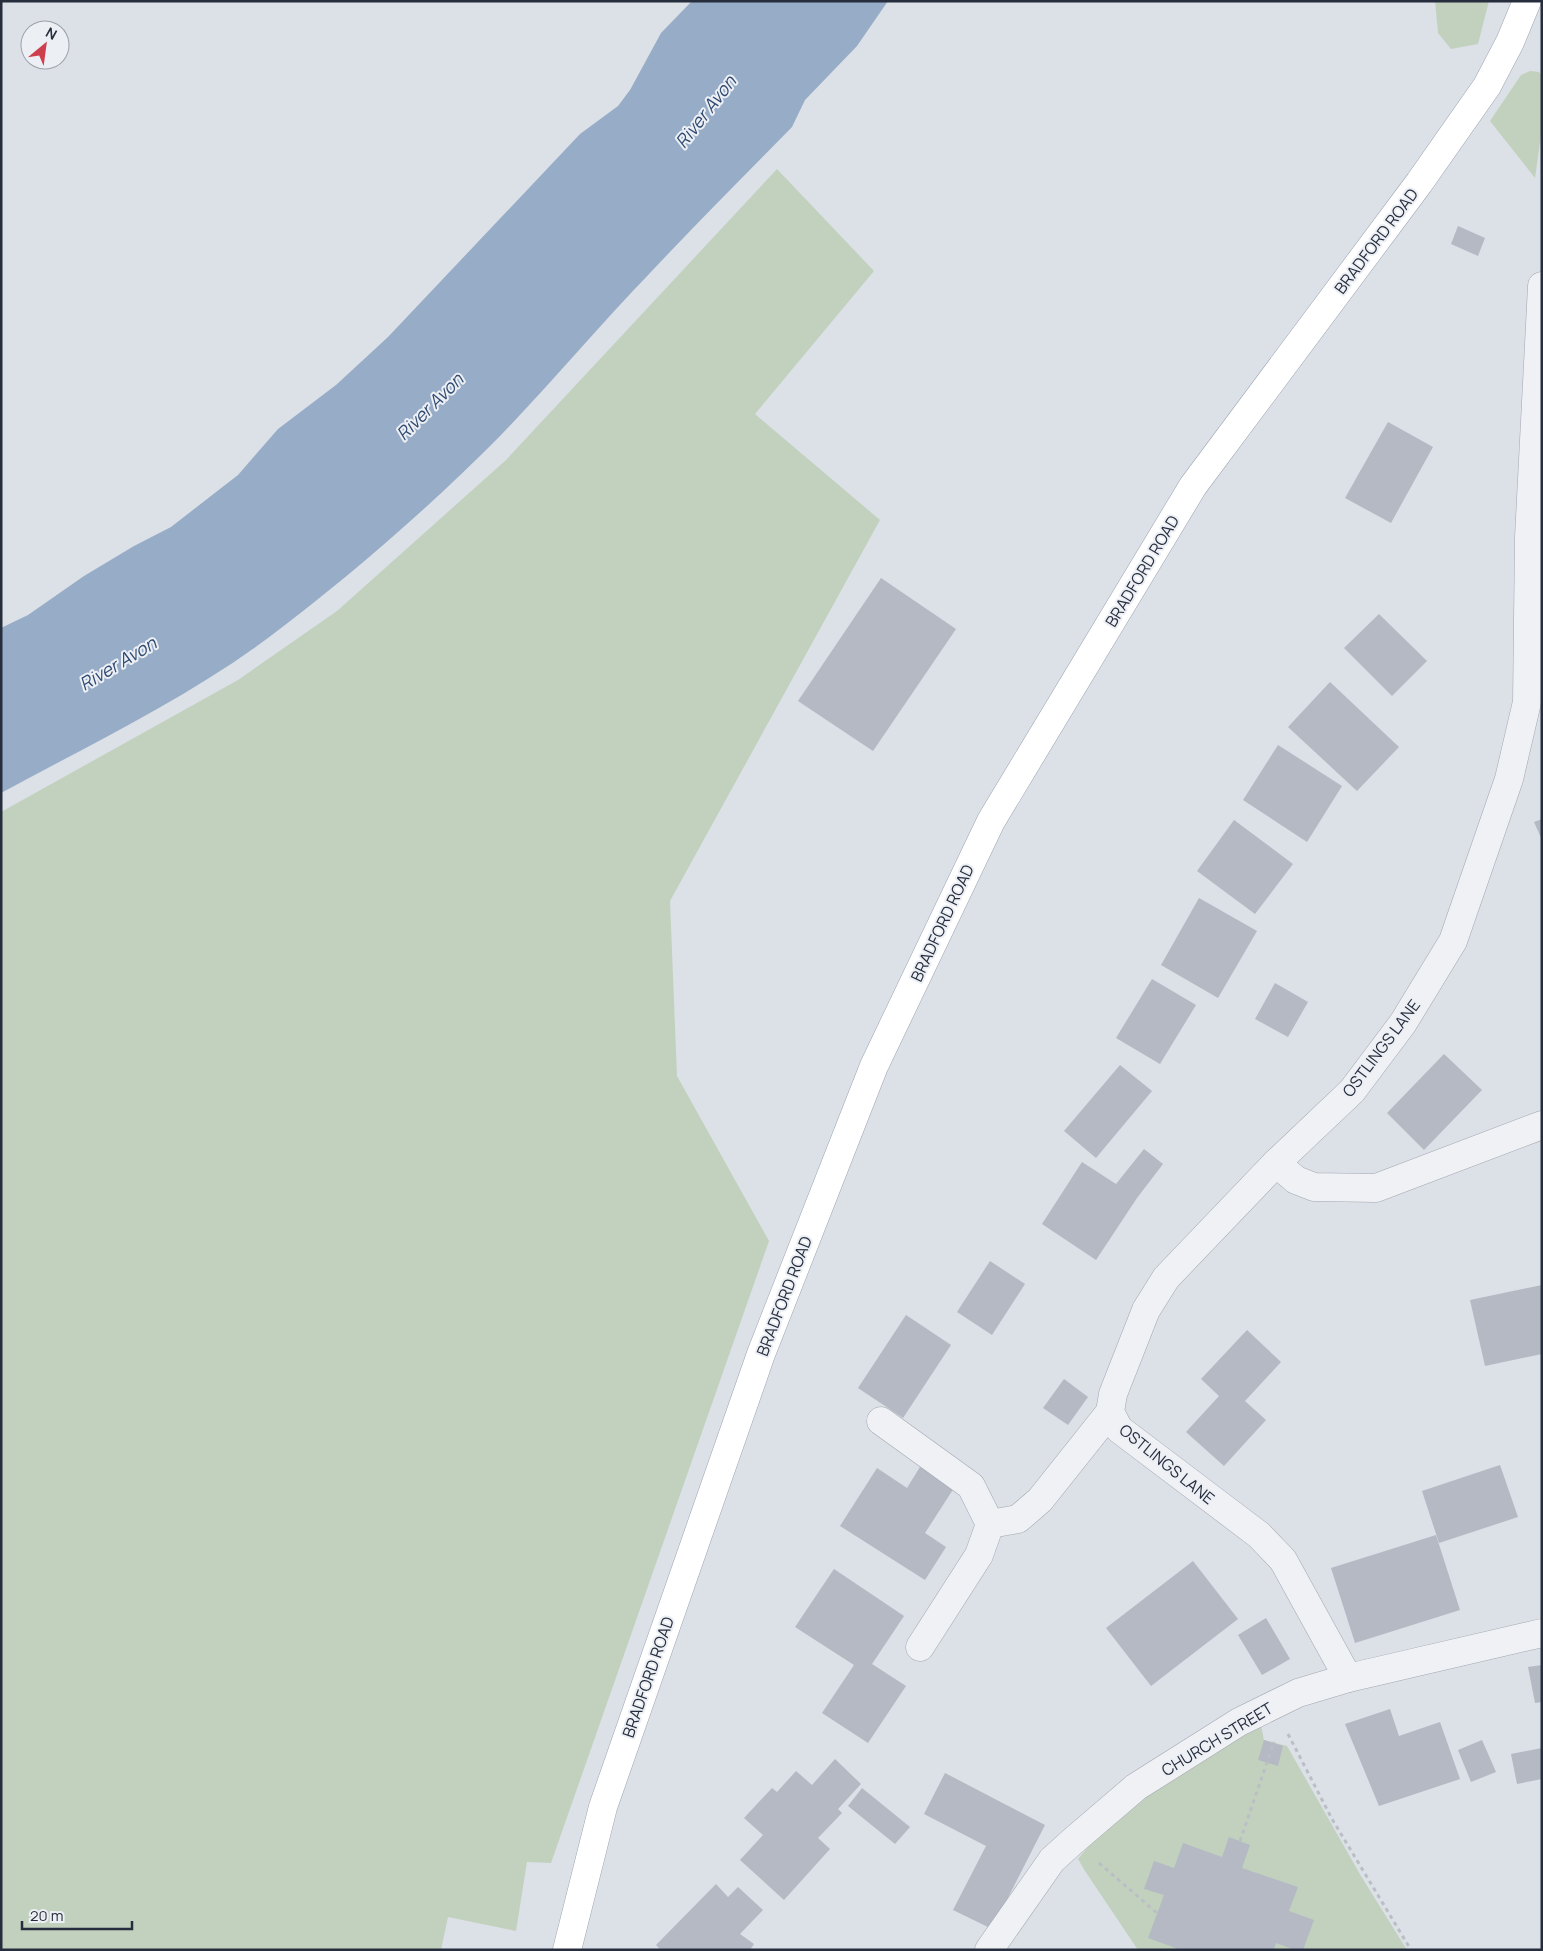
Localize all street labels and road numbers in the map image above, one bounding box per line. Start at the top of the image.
street label: BRADFORD ROAD [1329,184,1423,298]
street label: BRADFORD ROAD [1100,511,1184,631]
street label: BRADFORD ROAD [905,861,979,985]
street label: OSTLINGS LANE [1337,995,1425,1101]
street label: BRADFORD ROAD [751,1233,817,1359]
street label: OSTLINGS LANE [1115,1419,1219,1509]
street label: BRADFORD ROAD [617,1613,679,1740]
street label: CHURCH STREET [1157,1697,1277,1781]

